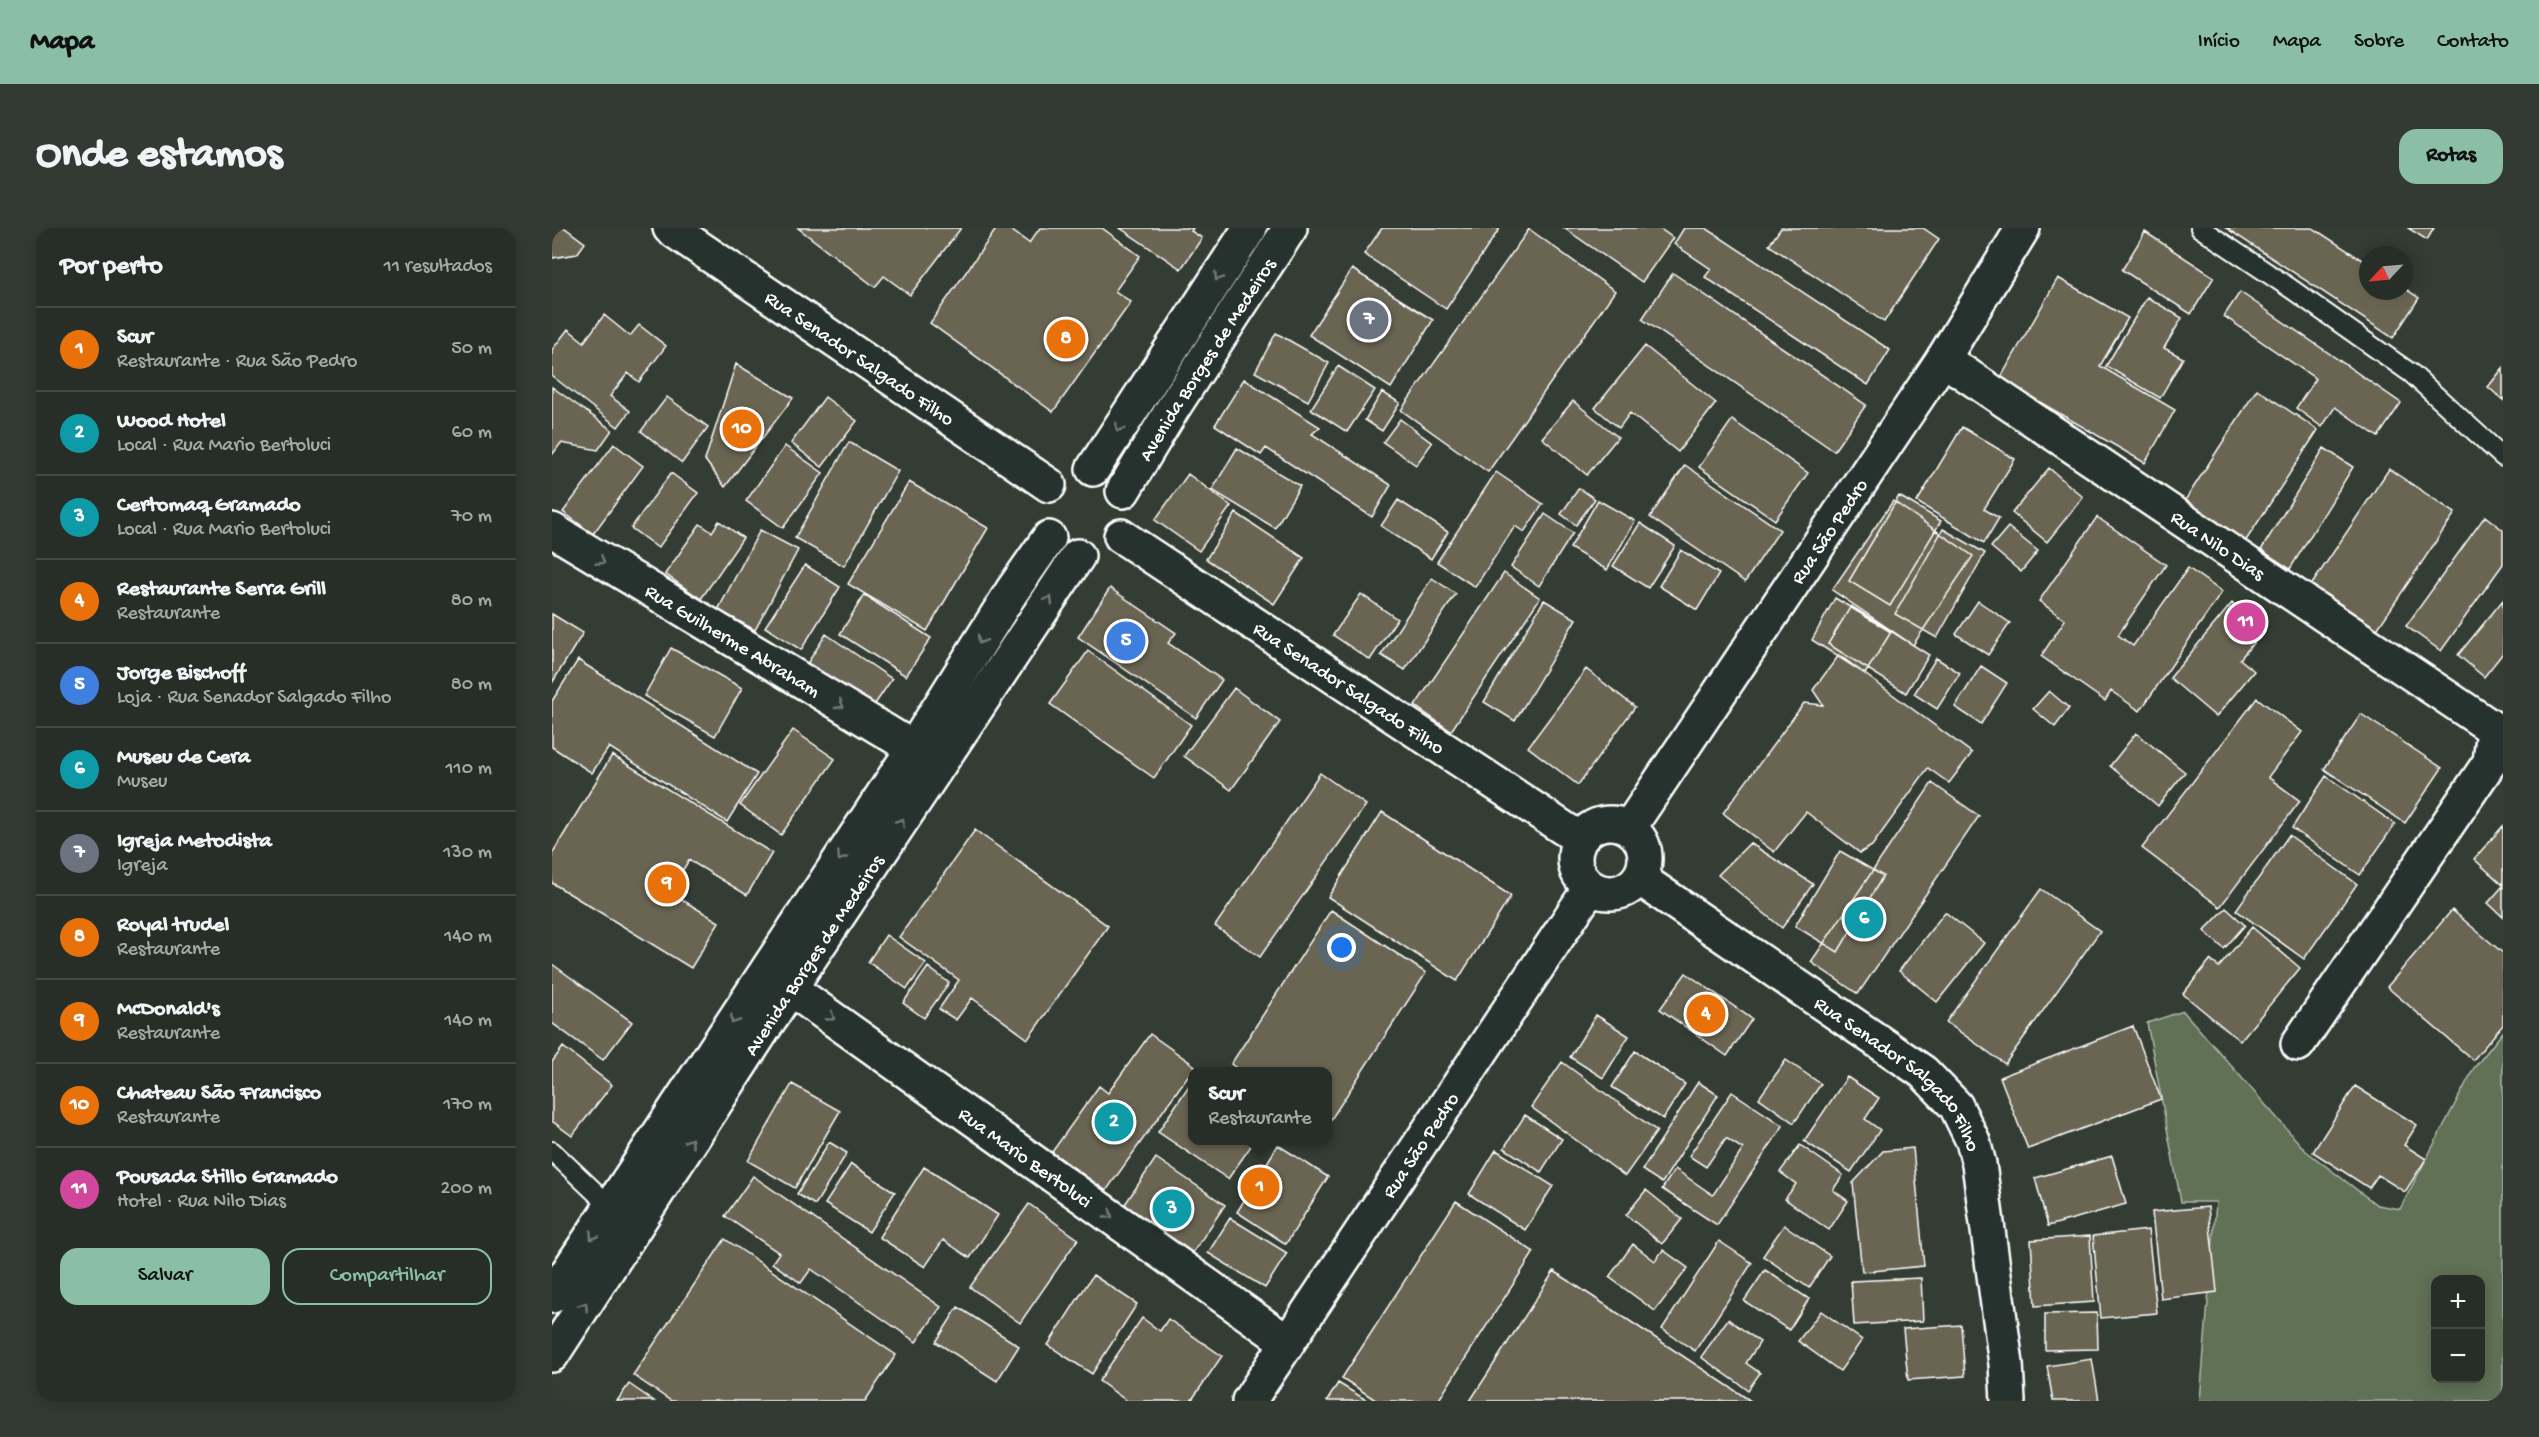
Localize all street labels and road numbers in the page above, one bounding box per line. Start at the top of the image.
street label: Avenida Borges de Medeiros [1136,255,1282,466]
street label: Rua Senador Salgado Filho [759,288,958,432]
street label: Rua São Pedro [1788,475,1875,589]
street label: Rua Nilo Dias [2165,507,2269,587]
street label: Rua Guilherme Abraham [640,581,823,704]
street label: Rua Senador Salgado Filho [1248,619,1448,761]
street label: Avenida Borges de Medeiros [741,851,891,1061]
street label: Rua Senador Salgado Filho [1809,993,1983,1154]
street label: Rua São Pedro [1379,1089,1466,1204]
street label: Rua Mario Bertoluci [953,1104,1095,1215]

